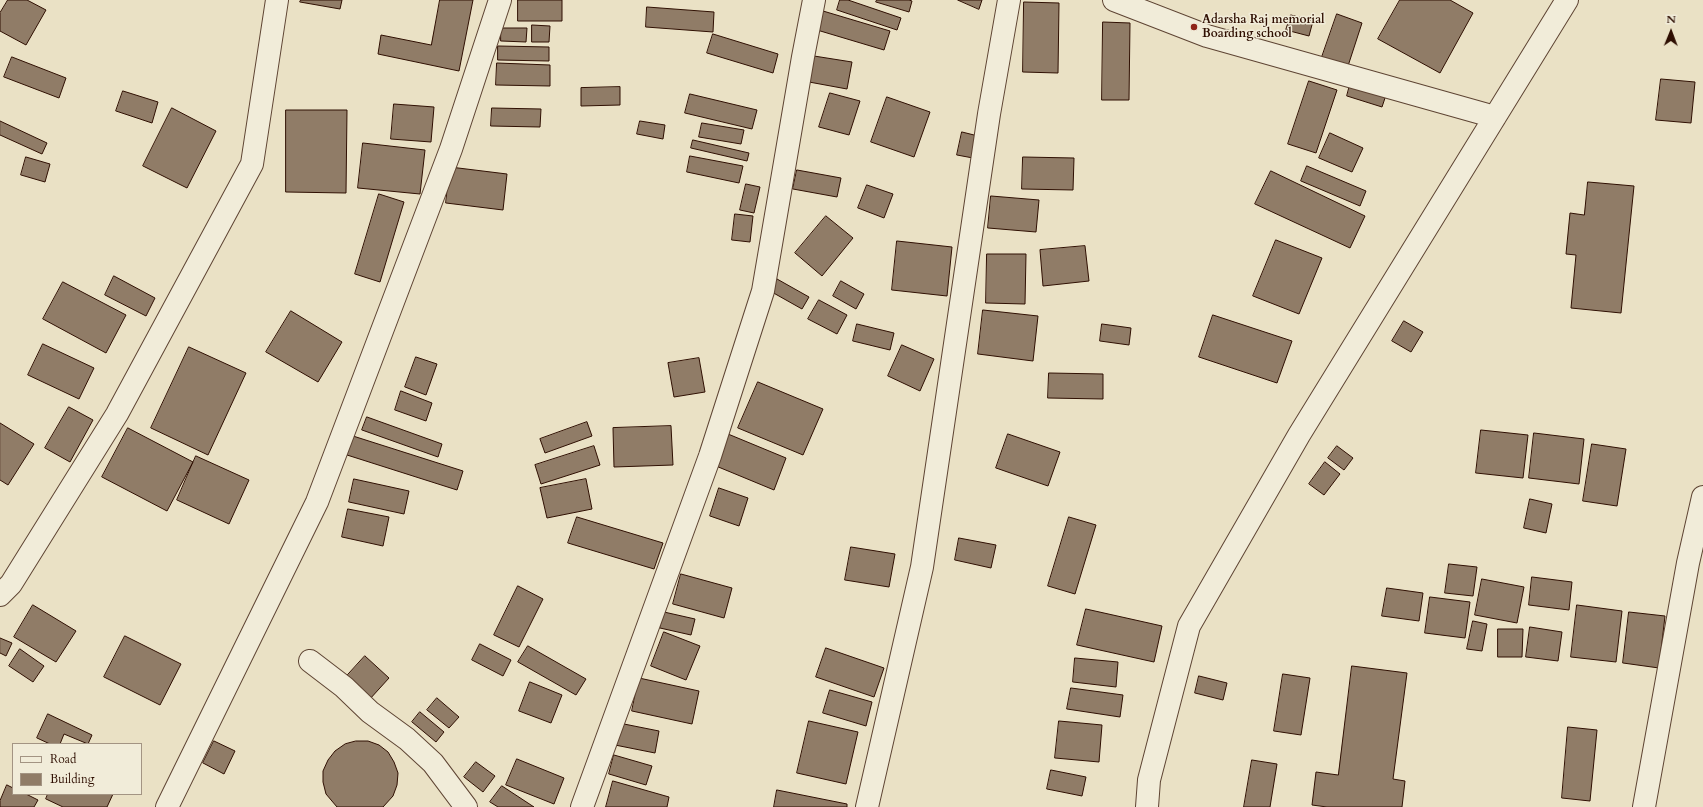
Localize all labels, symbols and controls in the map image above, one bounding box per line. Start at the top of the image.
north arrow [1651,12,1691,52]
text: N [1666,12,1676,27]
place label: Adarsha Raj memorial Boarding school [1202,13,1325,41]
marker: Adarsha Raj memorial Boarding school [1189,22,1199,32]
legend [12,743,142,795]
text: Road [50,751,76,767]
text: Building [50,771,94,787]

